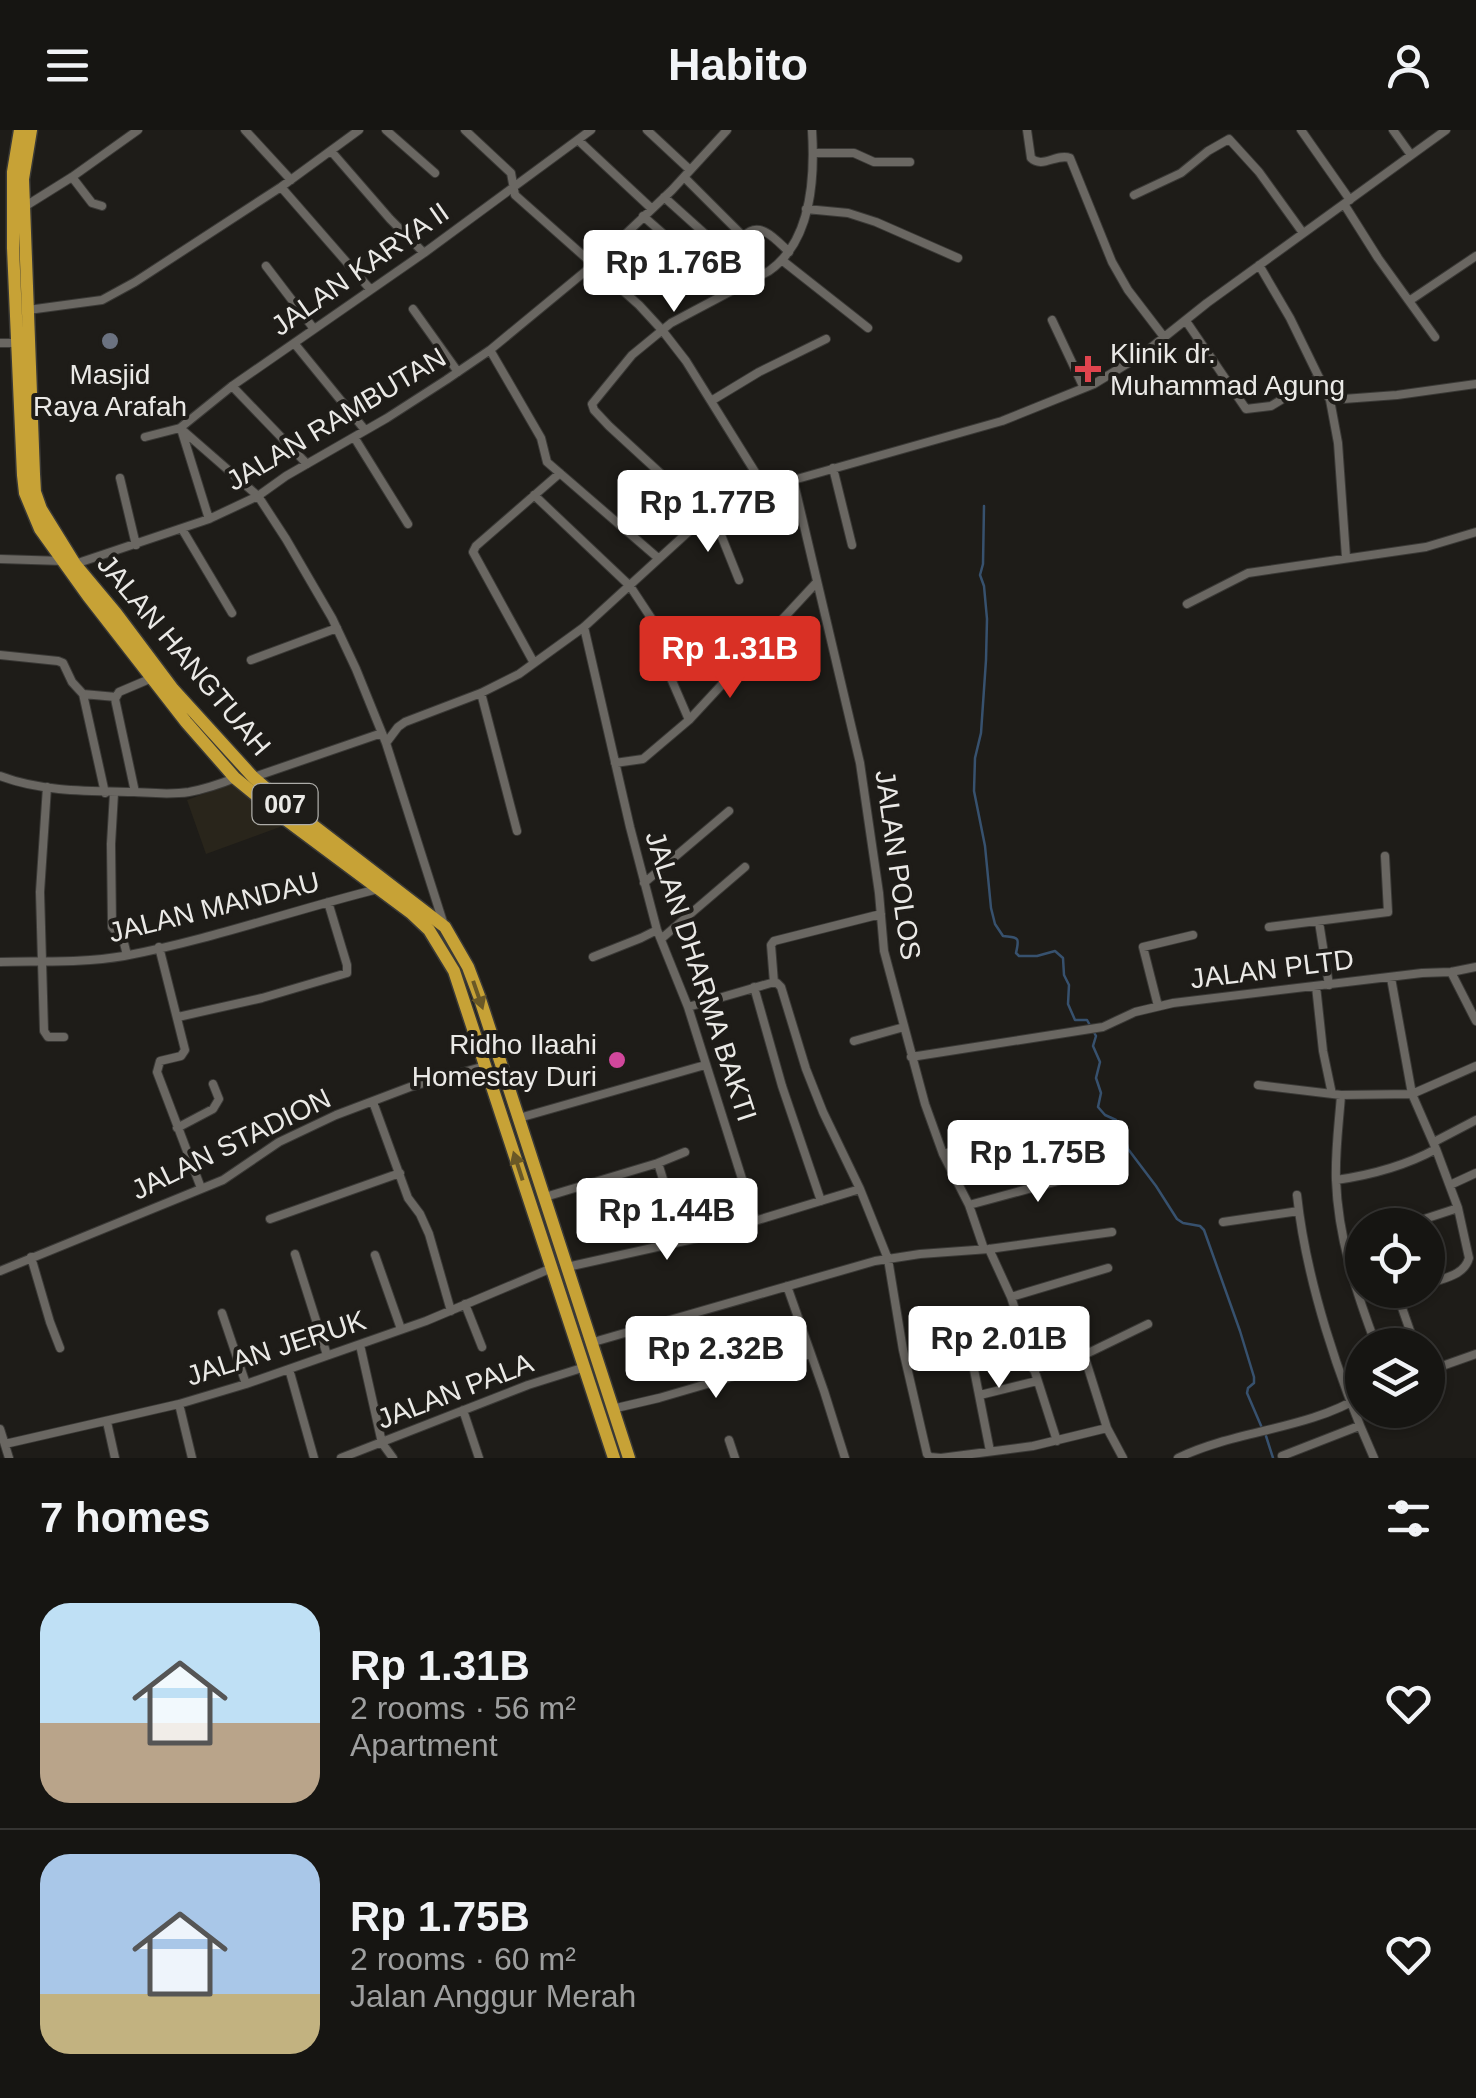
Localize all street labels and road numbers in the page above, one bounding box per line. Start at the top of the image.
street label: JALAN KARYA II [265,196,455,342]
street label: JALAN RAMBUTAN [221,341,451,497]
street label: JALAN HANGTUAH [91,548,277,762]
street label: JALAN POLOS [869,768,927,962]
road number: 007 [252,784,318,824]
street label: JALAN DHARMA BAKTI [639,827,763,1125]
street label: JALAN MANDAU [105,866,323,948]
street label: JALAN PLTD [1189,944,1355,994]
street label: JALAN STADION [127,1082,335,1206]
street label: JALAN JERUK [182,1304,370,1392]
street label: JALAN PALA [373,1347,538,1435]

